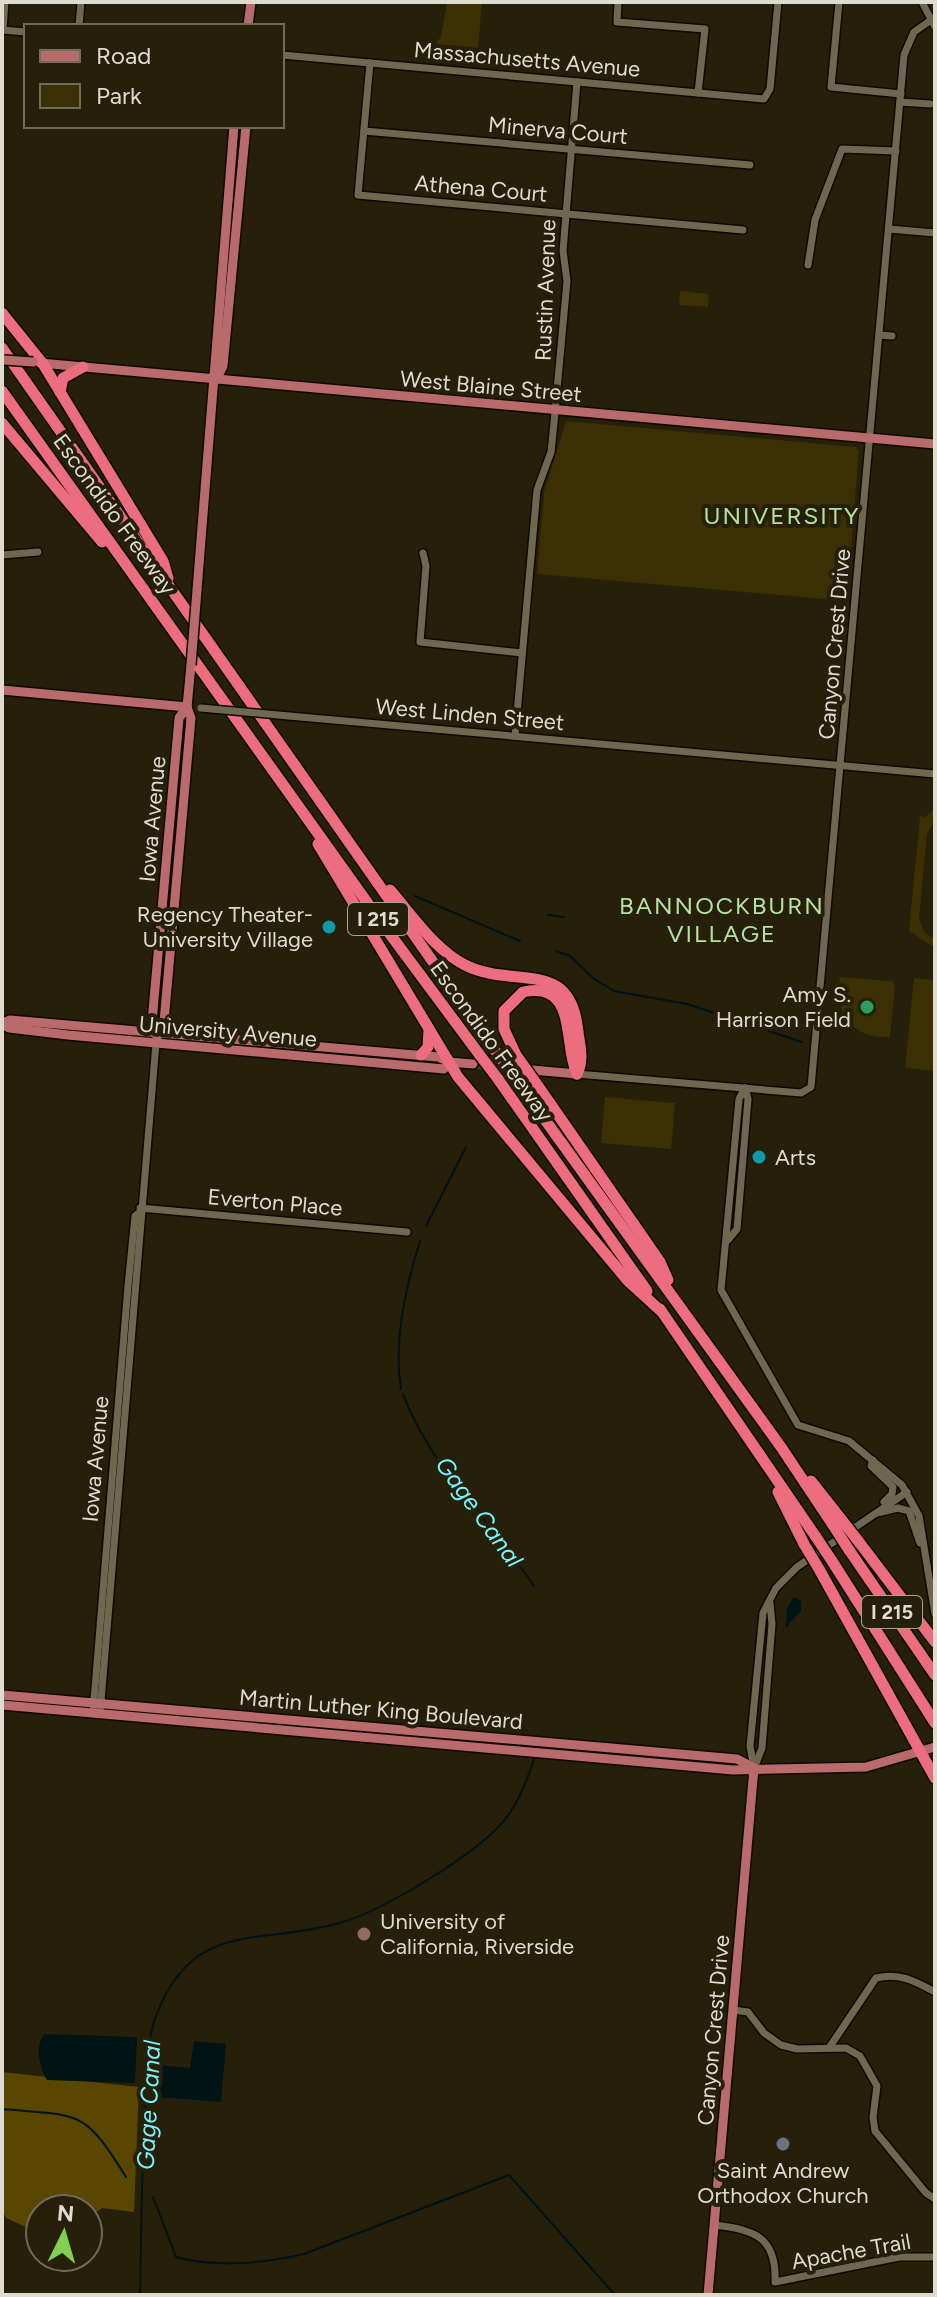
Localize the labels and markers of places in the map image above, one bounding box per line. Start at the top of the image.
place label: Regency Theater- University Village [137,901,313,953]
marker: Regency Theater- University Village [320,918,338,936]
place label: Amy S. Harrison Field [716,981,851,1033]
marker: Amy S. Harrison Field [858,998,876,1016]
place label: Arts [775,1144,816,1171]
marker: Arts [750,1148,768,1166]
place label: University of California, Riverside [380,1908,574,1960]
marker: University of California, Riverside [355,1925,373,1943]
marker: Saint Andrew Orthodox Church [774,2135,792,2153]
place label: Saint Andrew Orthodox Church [697,2157,869,2209]

